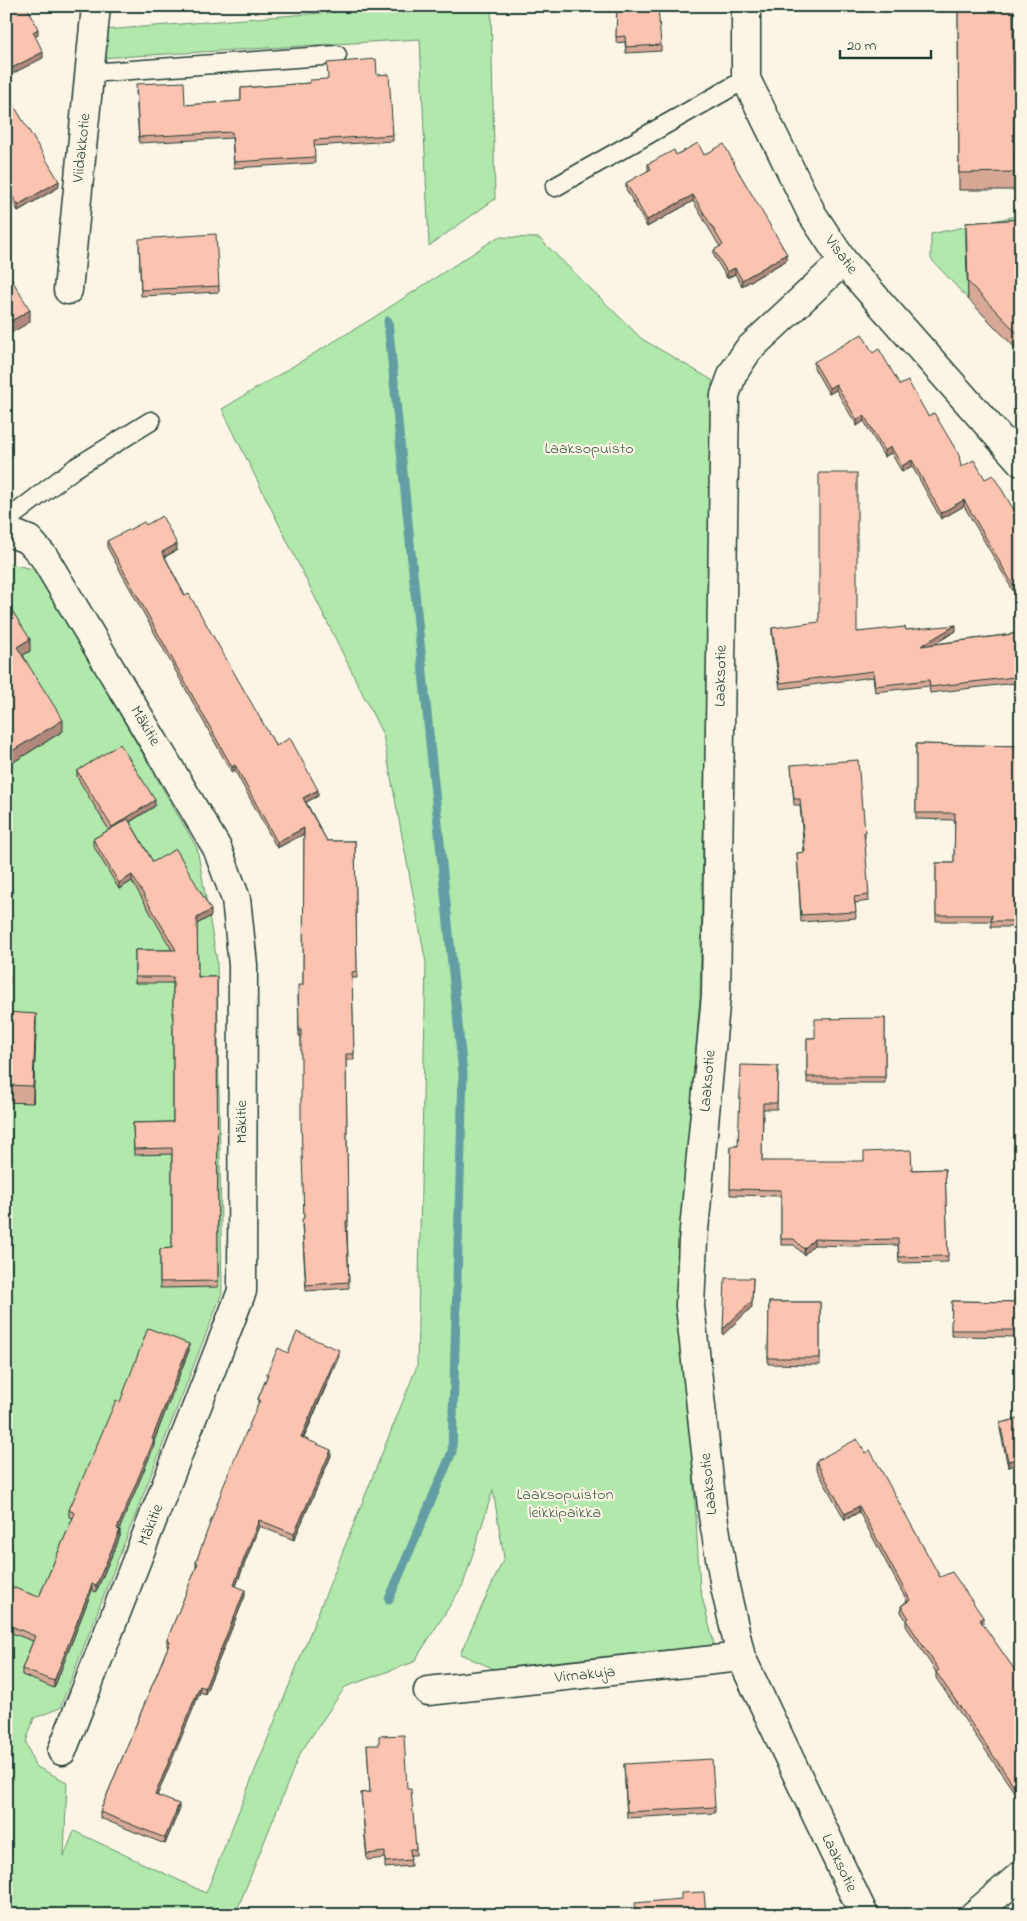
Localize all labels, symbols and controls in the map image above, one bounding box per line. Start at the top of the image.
scale bar [840,28,931,60]
text: 20 m [847,35,877,57]
street label: Viidakkotie [66,111,98,185]
street label: Visatie [818,230,864,280]
park label: Laaksopuisto [544,437,634,461]
street label: Laaksotie [708,644,734,707]
street label: Mäkitie [124,701,167,751]
street label: Laaksotie [693,1048,723,1113]
street label: Mäkitie [230,1100,254,1144]
street label: Laaksotie [694,1451,724,1516]
park label: Laaksopuiston leikkipaikka [516,1483,614,1525]
street label: Mäkitie [132,1500,170,1549]
street label: Virnakuja [553,1660,616,1690]
street label: Laaksotie [815,1830,864,1897]

